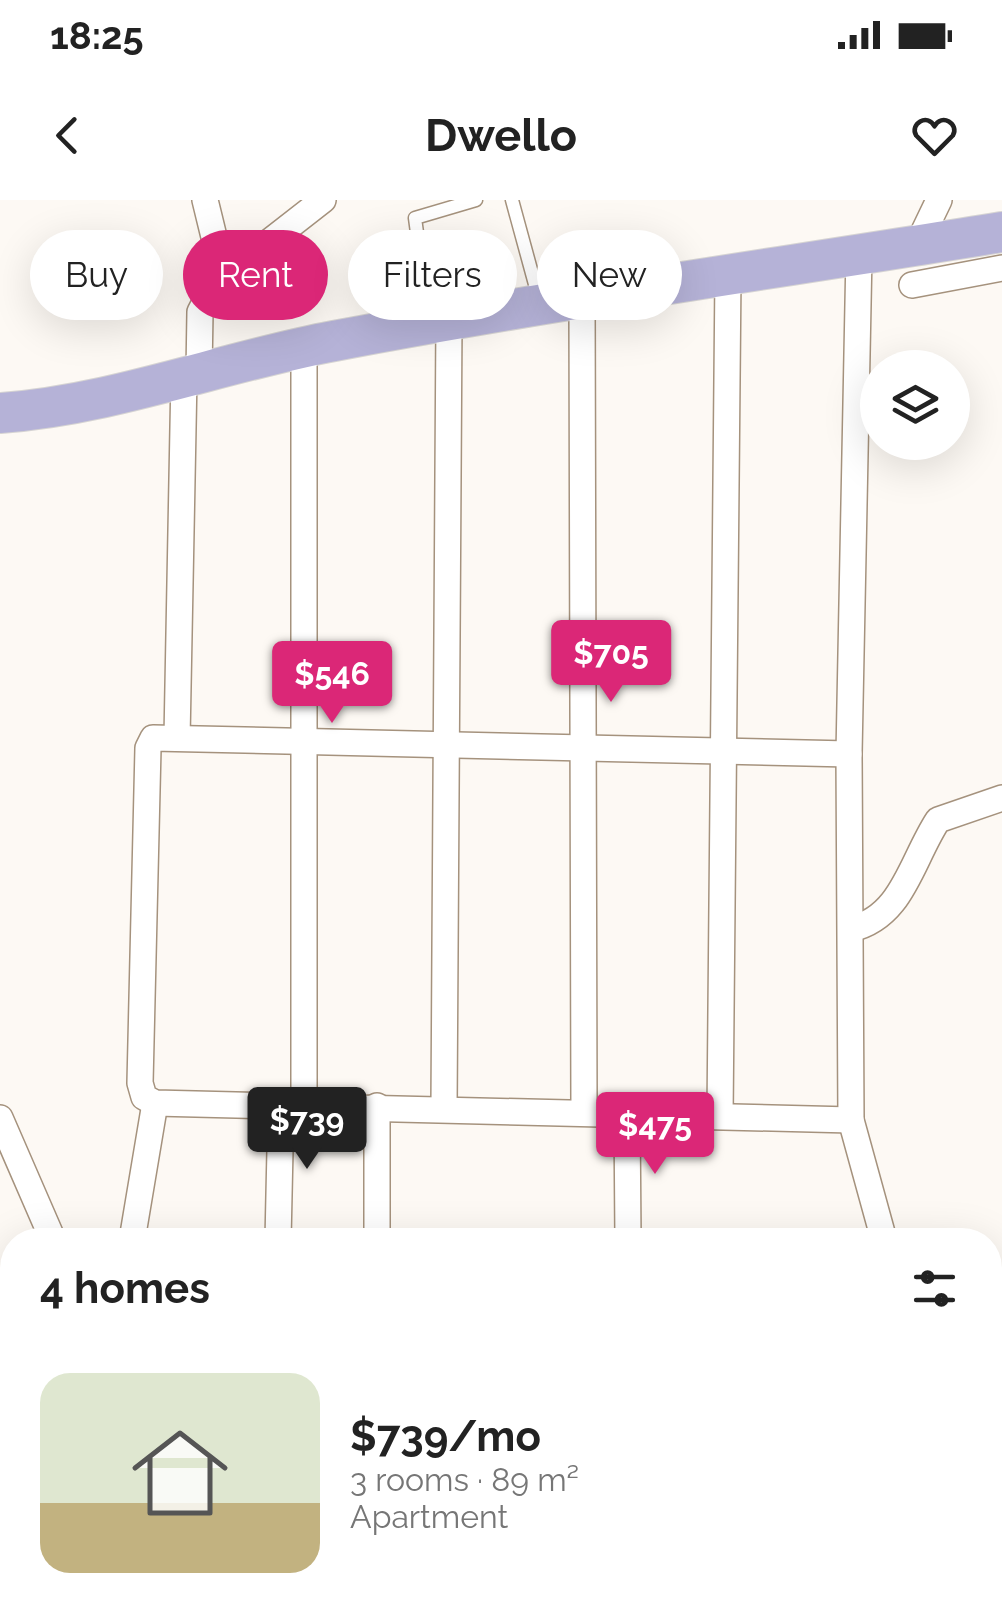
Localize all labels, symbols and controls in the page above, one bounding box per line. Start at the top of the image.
text: 18:25 [50,13,144,58]
icon: back [40,108,95,163]
icon: heart [907,108,962,163]
text: Dwello [425,109,577,162]
chip: Buy [30,230,163,320]
chip: Rent [183,230,328,320]
chip: Filters [348,230,517,320]
chip: New [537,230,682,320]
map controls [860,350,970,460]
button: layers [860,350,970,460]
pin: $705 [552,620,670,705]
text: $705 [573,634,649,671]
pin: $546 [273,641,391,726]
text: $546 [294,655,370,692]
pin: $739 [248,1087,366,1172]
pin: $475 [596,1092,714,1177]
text: $739 [270,1101,344,1138]
text: $475 [618,1106,692,1143]
icon: filters [907,1261,962,1316]
text: 4 homes [40,1264,210,1313]
text: $739/mo [350,1412,541,1461]
icon: home [120,1413,240,1533]
text: 3 rooms · 89 m² [350,1461,579,1498]
text: Apartment [350,1498,508,1535]

